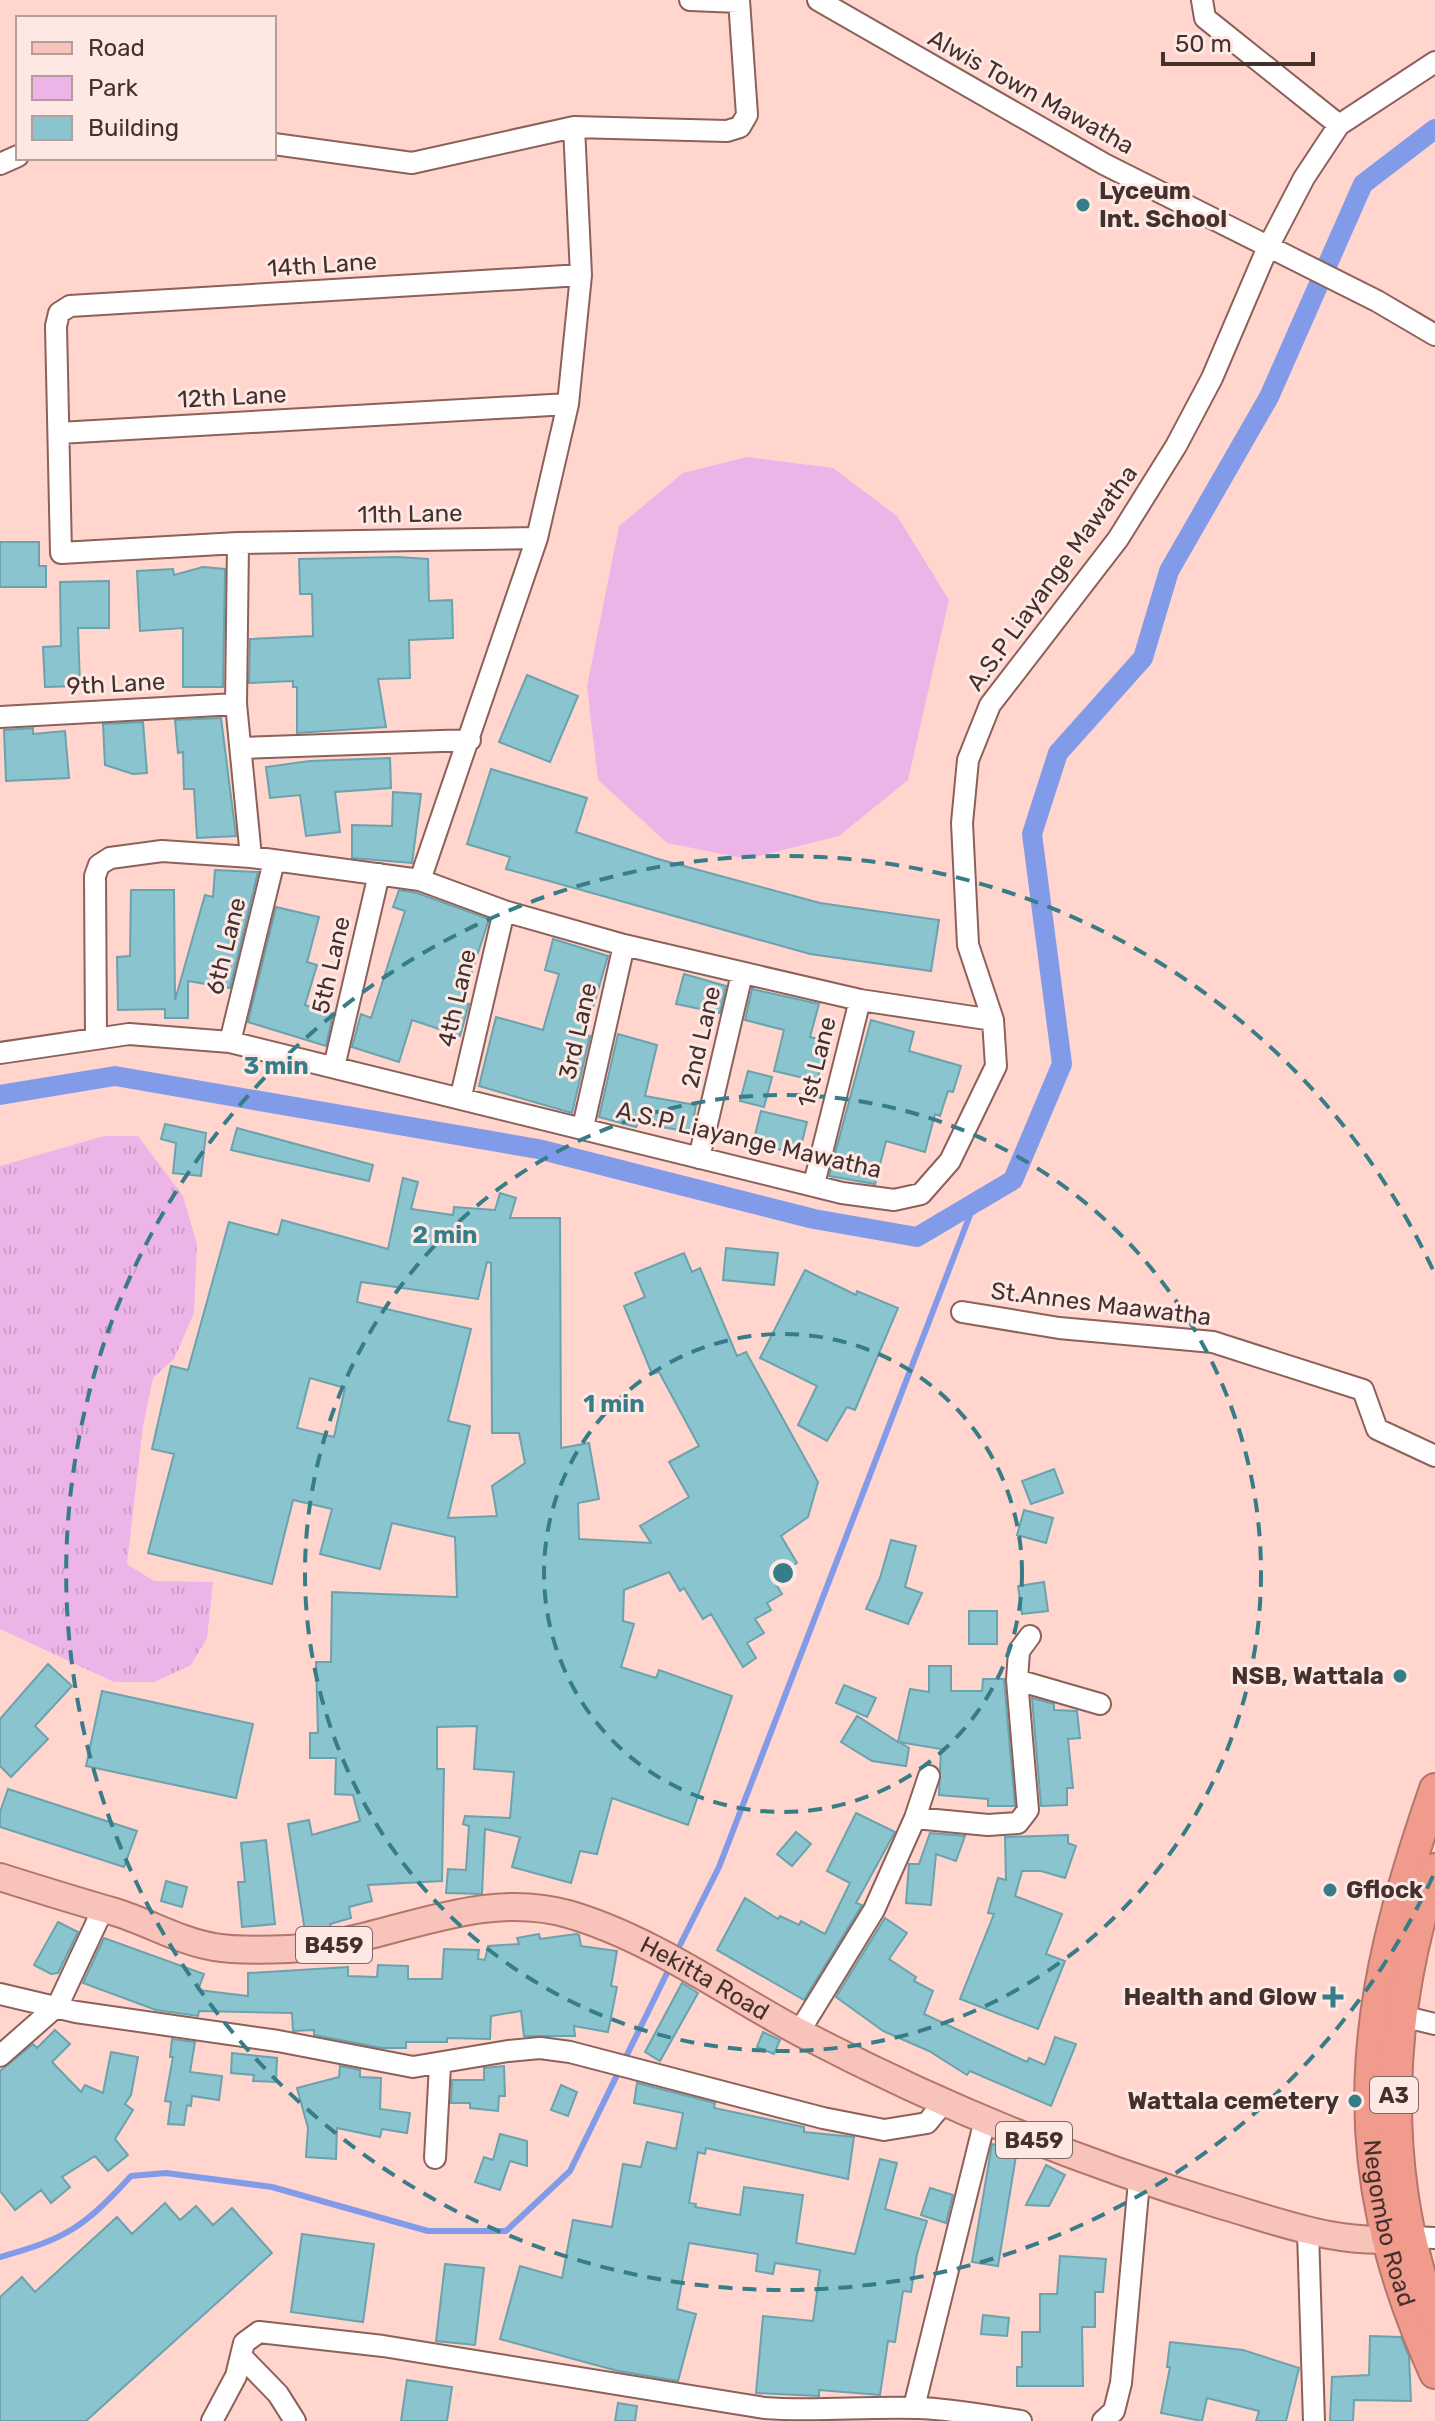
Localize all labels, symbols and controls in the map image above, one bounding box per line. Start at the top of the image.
legend [16,16,276,160]
scale bar [1163,16,1313,66]
street label: Alwis Town Mawatha [923,24,1139,160]
text: 50 m [1175,30,1232,58]
text: Road [88,34,145,62]
text: Park [88,74,139,102]
text: Building [88,114,179,142]
place label: Lyceum Int. School [1099,177,1227,233]
marker: Lyceum Int. School [1074,196,1092,214]
street label: 14th Lane [266,247,378,283]
street label: 12th Lane [177,380,287,414]
street label: A.S.P Liayange Mawatha [961,460,1143,696]
street label: 11th Lane [357,499,463,529]
street label: 9th Lane [66,667,166,701]
street label: 6th Lane [200,895,252,997]
street label: 5th Lane [306,914,356,1016]
street label: 4th Lane [432,946,482,1050]
street label: 3rd Lane [553,980,603,1082]
street label: 2nd Lane [676,983,726,1091]
street label: 1st Lane [792,1014,842,1110]
text: 3 min [243,1052,309,1080]
street label: A.S.P Liayange Mawatha [614,1096,884,1184]
text: 2 min [413,1221,478,1249]
street label: St.Annes Maawatha [989,1277,1213,1331]
text: 1 min [583,1390,645,1418]
centre of rings [769,1559,797,1587]
place label: NSB, Wattala [1231,1662,1384,1690]
marker: NSB, Wattala [1391,1667,1409,1685]
place label: Gflock [1346,1876,1423,1904]
marker: Gflock [1321,1881,1339,1899]
road number: B459 [296,1927,372,1963]
street label: Hekitta Road [636,1931,774,2026]
place label: Health and Glow [1124,1983,1317,2011]
marker: Health and Glow [1324,1988,1342,2006]
road number: A3 [1370,2077,1418,2113]
place label: Wattala cemetery [1127,2087,1339,2115]
marker: Wattala cemetery [1346,2092,1364,2110]
road number: B459 [996,2122,1072,2158]
street label: Negombo Road [1358,2138,1421,2310]

